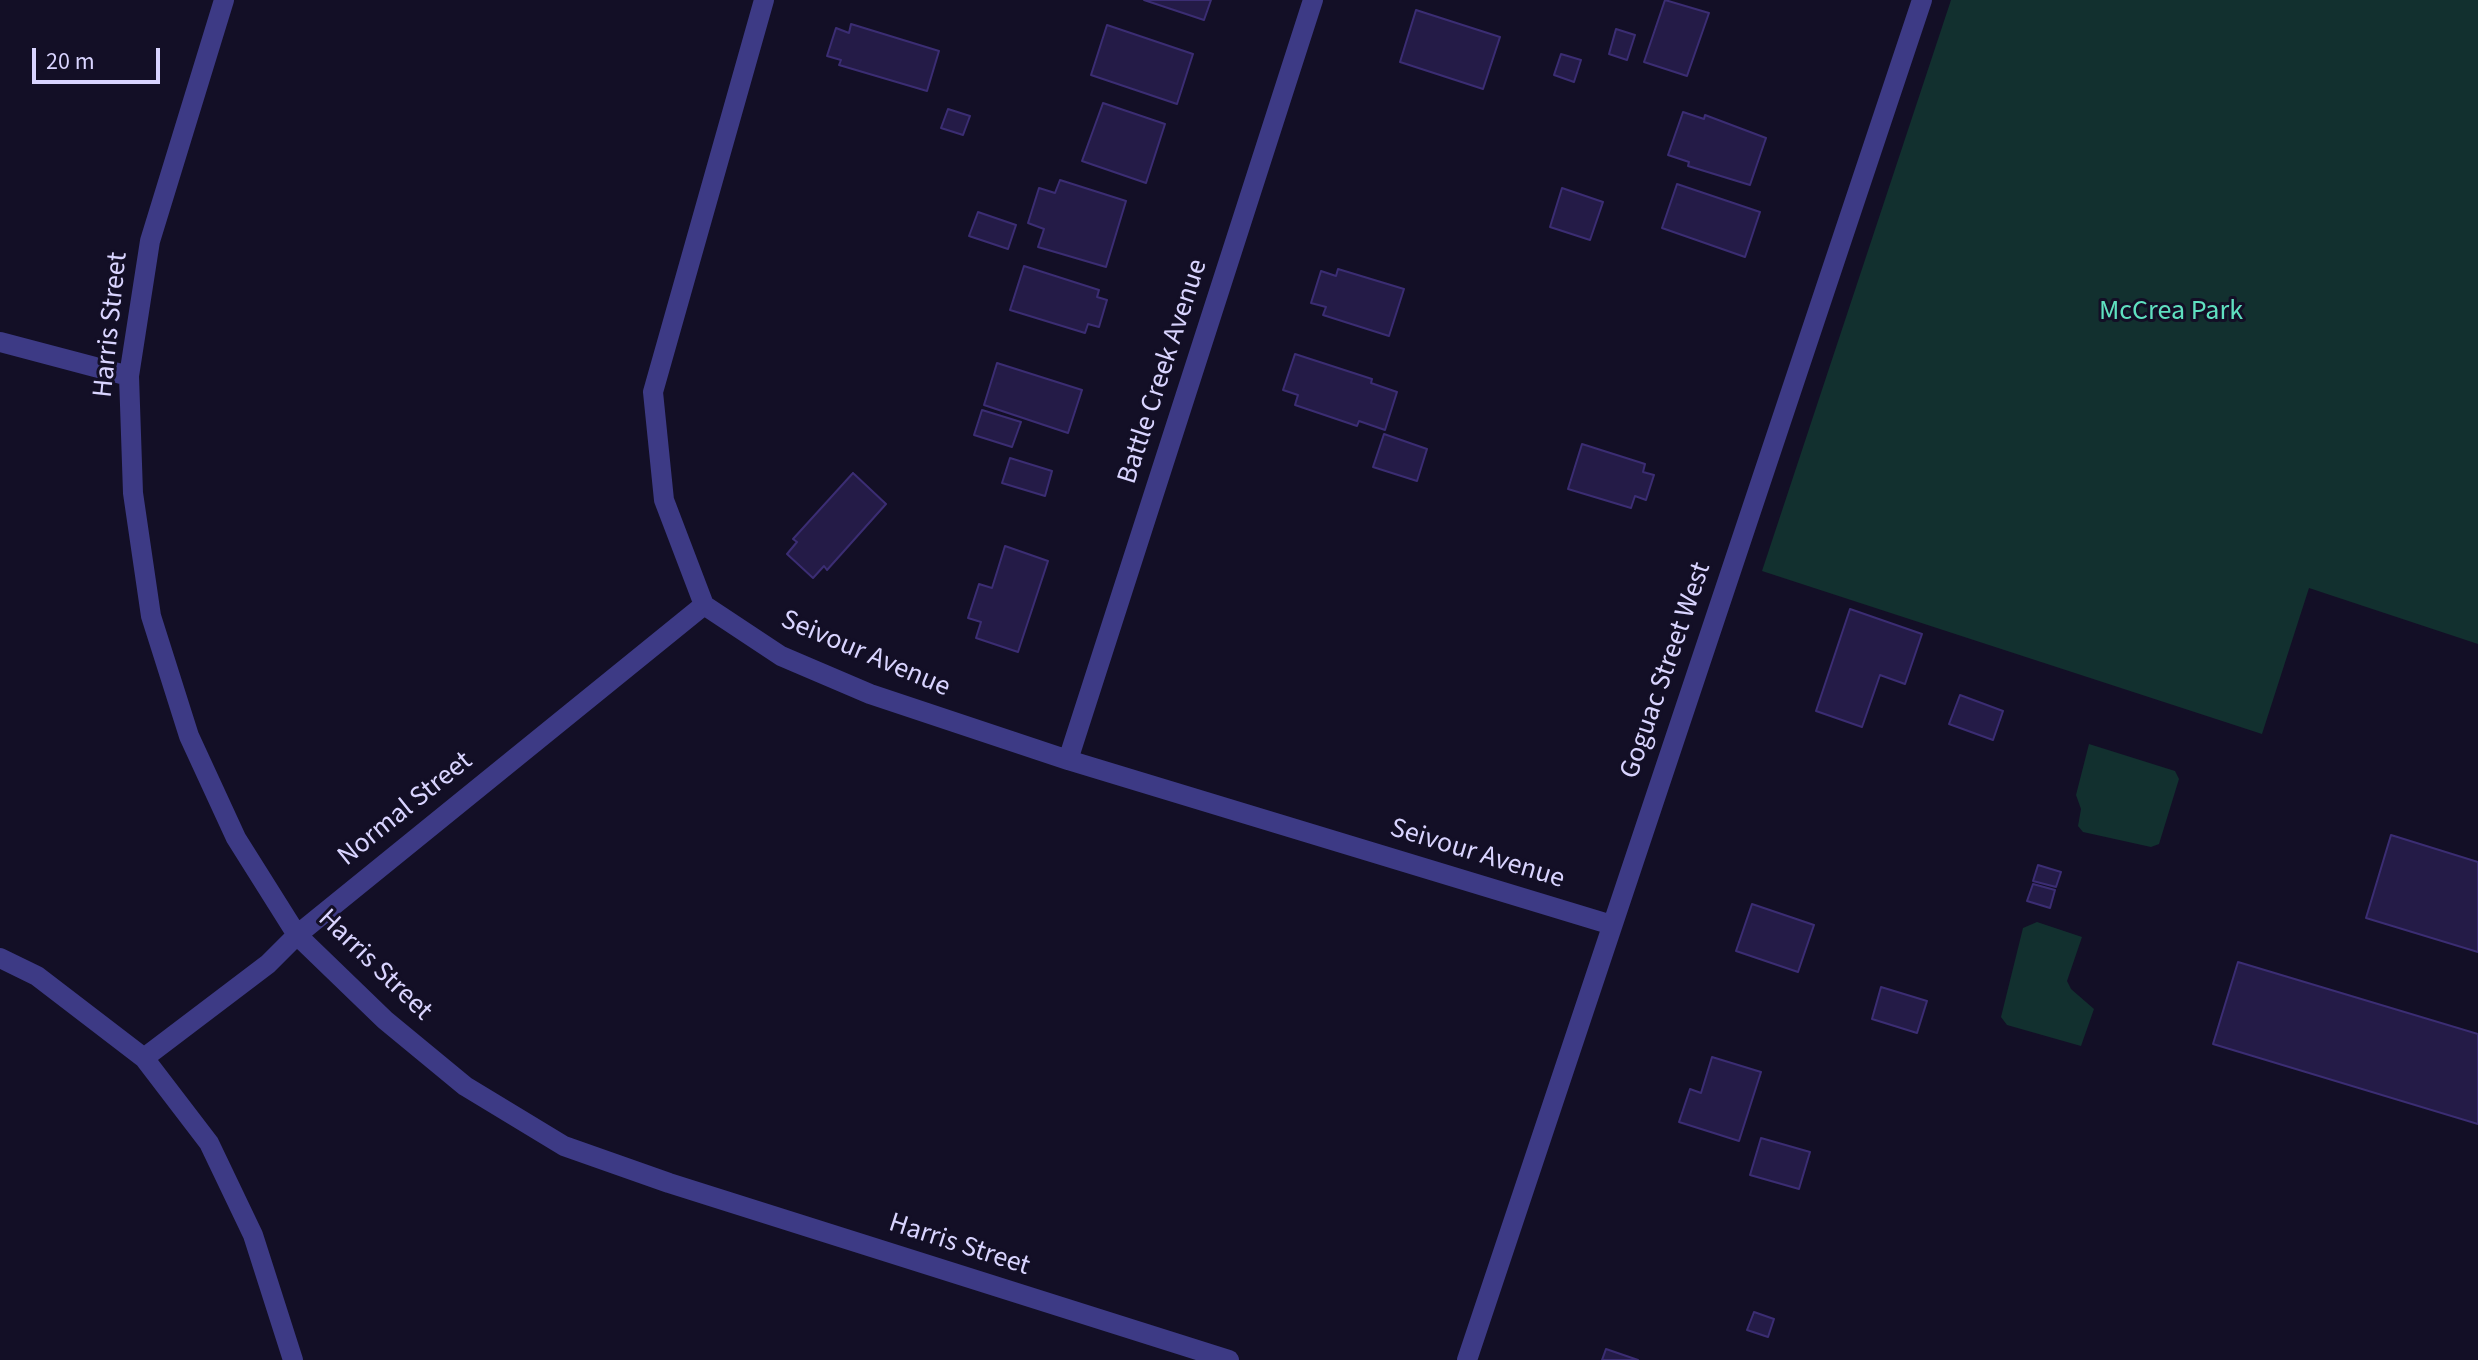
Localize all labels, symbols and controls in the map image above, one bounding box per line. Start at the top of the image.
scale bar [36,32,164,82]
text: 20 m [46,44,95,79]
street label: Harris Street [88,251,136,399]
street label: Battle Creek Avenue [1112,255,1216,489]
park label: McCrea Park [2099,296,2243,330]
street label: Goguac Street West [1614,558,1720,784]
street label: Seivour Avenue [775,604,955,706]
street label: Normal Street [332,746,480,874]
street label: Seivour Avenue [1386,813,1568,897]
street label: Harris Street [310,903,438,1029]
street label: Harris Street [884,1207,1034,1285]

